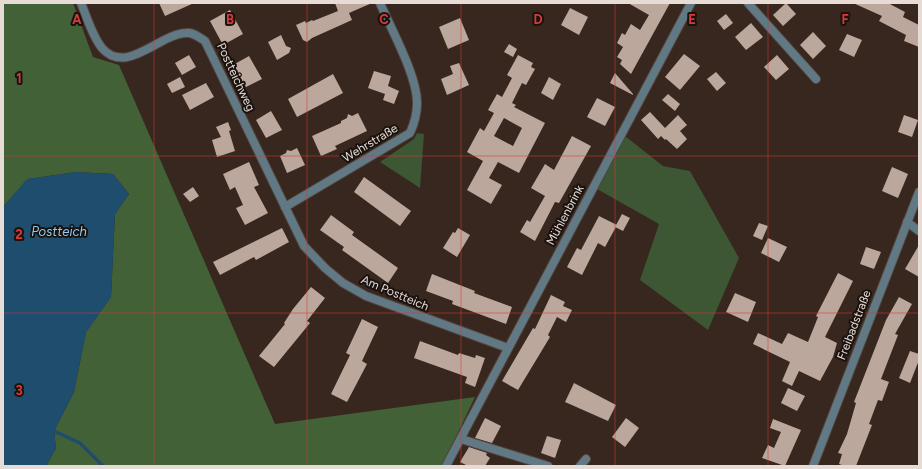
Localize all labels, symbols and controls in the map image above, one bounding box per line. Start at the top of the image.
text: A [72,12,82,27]
text: B [226,12,234,27]
text: C [379,12,389,27]
text: D [533,12,543,27]
text: E [688,12,696,27]
text: F [841,12,849,27]
street label: Postteichweg [214,41,258,113]
text: 1 [16,71,22,86]
street label: Wehrstraße [340,121,401,165]
street label: Mühlenbrink [543,183,587,247]
water label: Postteich [31,224,87,239]
text: 2 [15,227,23,242]
street label: Am Postteich [359,272,431,314]
street label: Freibadstraße [834,288,874,362]
text: 3 [15,383,23,398]

